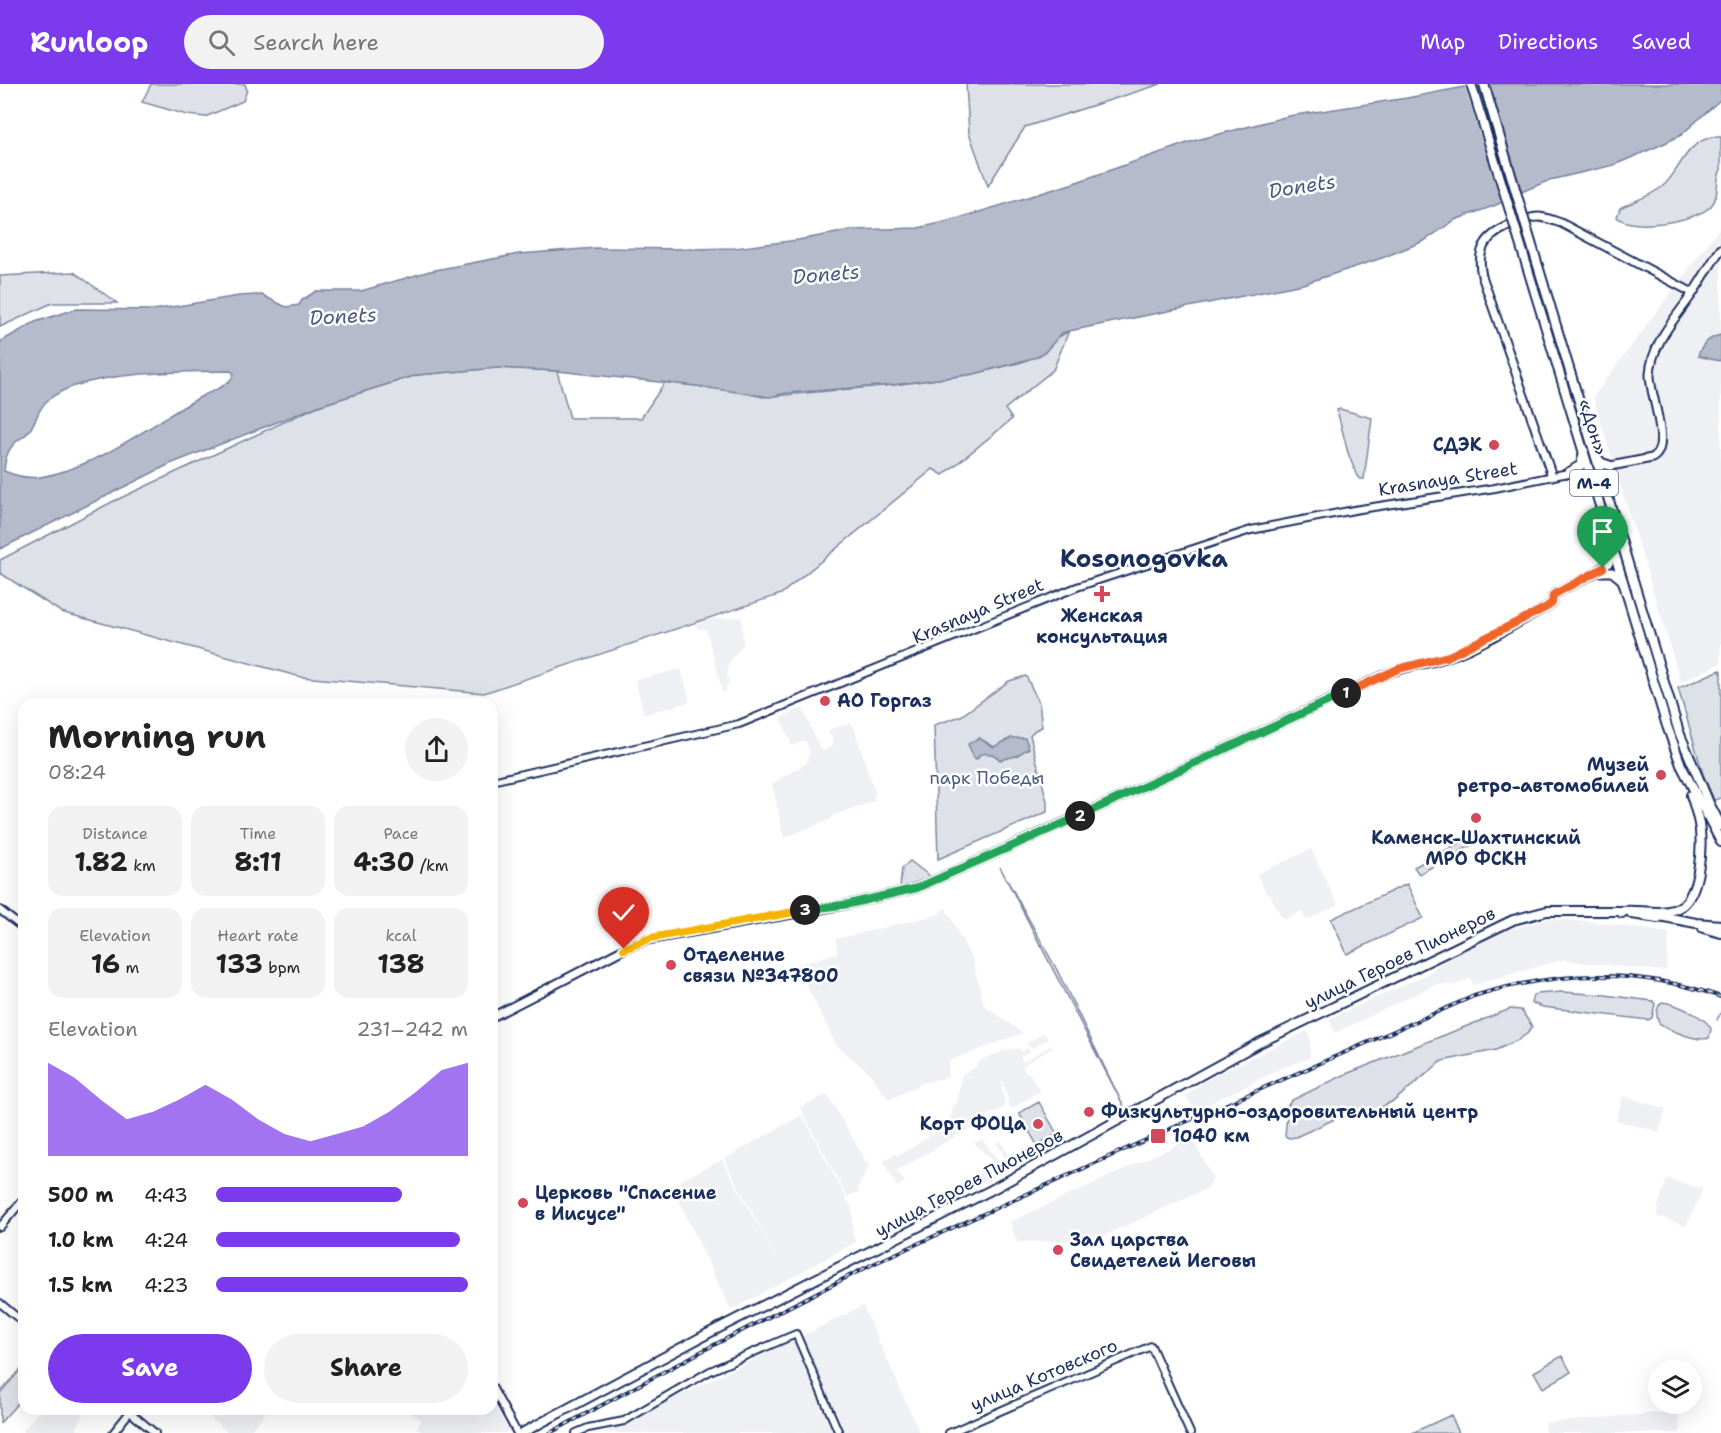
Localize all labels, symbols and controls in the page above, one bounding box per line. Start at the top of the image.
search box [184,15,604,69]
text: Runloop [30,23,148,61]
icon: search [205,26,238,59]
text: Search here [253,28,379,57]
text: Map [1420,28,1465,56]
text: Directions [1498,28,1598,56]
text: Saved [1631,28,1691,56]
water label: Donets [1267,168,1337,204]
water label: Donets [791,258,861,290]
water label: Donets [309,301,377,331]
street label: «Дон» [1573,396,1613,458]
place label: СДЭК [1433,433,1483,457]
marker: СДЭК [1487,438,1501,452]
street label: Krasnaya Street [1377,456,1519,502]
road number: М-4 [1570,470,1618,496]
pin [1577,506,1628,568]
icon: arrive [1586,515,1619,548]
district label: Kosonogovka [1060,543,1229,575]
street label: Krasnaya Street [909,572,1047,649]
marker: Женская консультация [1093,585,1111,603]
place label: Женская консультация [1036,604,1168,649]
pin: 1 [1331,678,1361,708]
text: 1 [1342,682,1350,703]
place label: АО Горгаз [837,689,932,713]
marker: АО Горгаз [818,694,832,708]
text: Morning run [48,714,266,759]
button: share [405,718,468,781]
place label: Музей ретро-автомобилей [1457,753,1650,798]
text: 08:24 [48,759,106,785]
park label: парк Победы [930,766,1044,790]
marker: Музей ретро-автомобилей [1654,768,1668,782]
pin: 2 [1065,801,1095,831]
text: 2 [1074,805,1086,826]
marker: Каменск-Шахтинский МРО ФСКН [1469,811,1483,825]
text: Distance [82,823,148,844]
text: Time [240,823,276,844]
text: Pace [383,823,419,844]
place label: Каменск-Шахтинский МРО ФСКН [1371,826,1581,871]
text: 1.82 [74,844,128,879]
text: 8:11 [234,844,282,879]
text: 4:30 [353,844,415,879]
text: km [128,855,156,876]
text: /km [415,855,449,876]
pin [598,887,649,949]
pin: 3 [790,895,820,925]
icon: check [607,896,640,929]
text: 3 [799,899,811,920]
street label: улица Героев Пионеров [1300,901,1500,1015]
text: Elevation [79,925,151,946]
text: Heart rate [217,925,299,946]
text: kcal [385,925,417,946]
place label: Отделение связи №347800 [683,943,839,988]
text: 16 [91,946,120,981]
text: 133 [216,946,263,981]
text: 138 [377,946,425,981]
text: m [120,957,139,978]
text: bpm [263,957,300,978]
marker: Отделение связи №347800 [664,958,678,972]
text: Elevation [48,1016,138,1042]
text: 231–242 m [356,1016,468,1042]
place label: Физкультурно-оздоровительный центр [1101,1100,1478,1124]
marker: Физкультурно-оздоровительный центр [1082,1105,1096,1119]
place label: Корт ФОЦа [920,1112,1027,1136]
marker: Корт ФОЦа [1031,1117,1045,1131]
street label: улица Героев Пионеров [871,1123,1067,1243]
place label: 1040 км [1172,1124,1250,1148]
marker: 1040 км [1149,1127,1167,1145]
place label: Церковь "Спасение в Иисусе" [535,1181,717,1226]
text: 500 m [48,1182,114,1208]
text: 4:43 [144,1182,188,1208]
marker: Церковь "Спасение в Иисусе" [516,1196,530,1210]
text: 1.0 km [48,1227,113,1253]
text: 4:24 [144,1227,188,1253]
place label: Зал царства Свидетелей Иеговы [1070,1228,1256,1273]
marker: Зал царства Свидетелей Иеговы [1051,1243,1065,1257]
text: 1.5 km [48,1272,112,1298]
text: 4:23 [144,1272,189,1298]
street label: улица Котовского [967,1333,1121,1417]
button: Save [48,1334,252,1403]
button: Share [264,1334,468,1403]
map controls [1648,1360,1702,1414]
button: layers [1648,1360,1702,1414]

